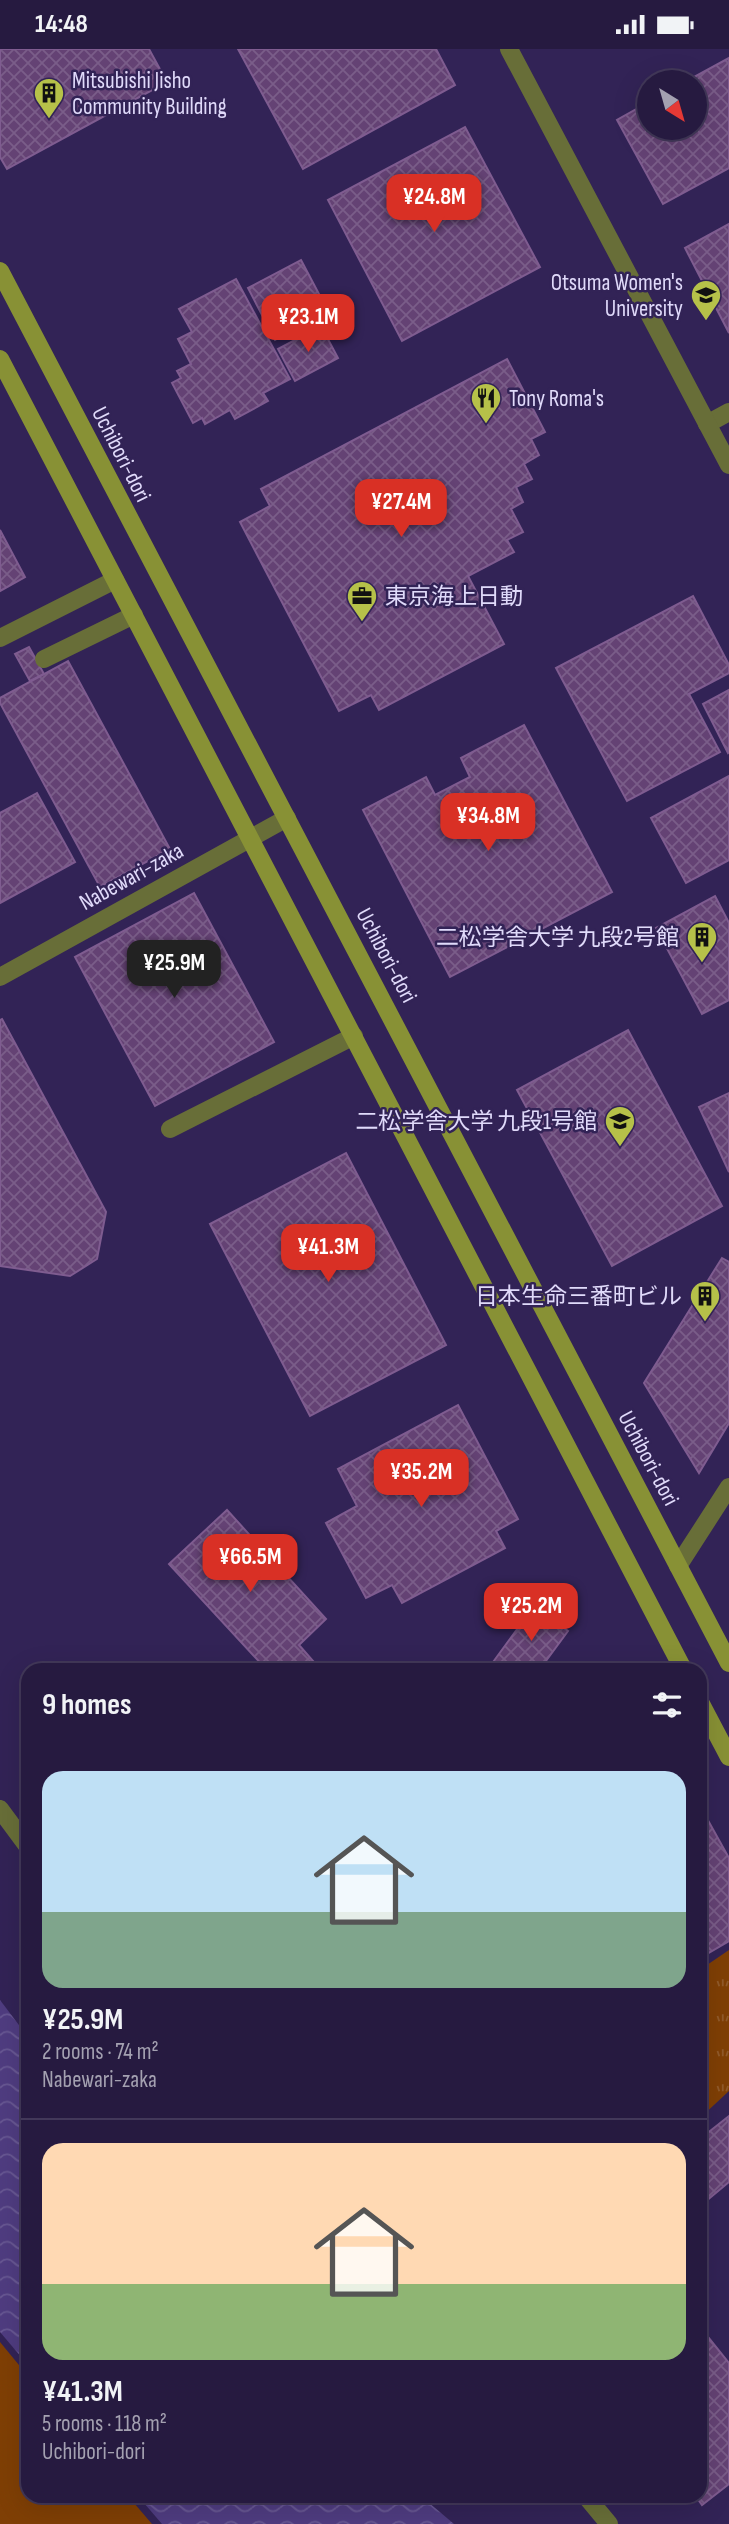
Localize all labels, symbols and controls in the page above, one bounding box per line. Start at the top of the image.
text: 14:48 [35,9,88,40]
place label: Mitsubishi Jisho Community Building [72,67,227,121]
north arrow [637,70,707,140]
map controls [637,70,707,140]
building icon: Mitsubishi Jisho Community Building [32,76,66,120]
pin: ¥24.8M [377,174,491,234]
text: ¥24.8M [402,183,466,211]
place label: Otsuma Women's University [551,269,683,323]
school or university icon: Otsuma Women's University [689,278,723,322]
pin: ¥23.1M [251,295,365,354]
text: ¥23.1M [277,303,339,331]
restaurant icon: Tony Roma's [469,381,503,425]
place label: Tony Roma's [509,385,604,413]
street label: Uchibori-dori [85,402,157,507]
pin: ¥27.4M [344,479,458,539]
text: ¥27.4M [371,488,431,516]
office icon: 東京海上日動 [345,579,379,623]
place label: 東京海上日動 [385,583,523,611]
pin: ¥34.8M [431,793,545,853]
text: ¥34.8M [456,802,520,830]
street label: Nabewari-zaka [74,837,188,917]
street label: Uchibori-dori [350,903,423,1008]
building icon: 二松学舎大学 九段2号館 [685,920,719,964]
place label: 二松学舎大学 九段2号館 [436,924,679,952]
pin: ¥25.9M [117,941,231,1000]
text: ¥25.9M [143,949,205,977]
school or university icon: 二松学舎大学 九段1号館 [603,1104,637,1148]
place label: 二松学舎大学 九段1号館 [355,1108,597,1136]
pin: ¥41.3M [271,1225,385,1284]
text: ¥41.3M [297,1233,359,1261]
building icon: 日本生命三番町ビル [688,1279,722,1323]
place label: 日本生命三番町ビル [475,1283,682,1311]
street label: Uchibori-dori [612,1406,685,1511]
pin: ¥35.2M [364,1449,478,1509]
text: ¥35.2M [390,1458,452,1486]
pin: ¥66.5M [193,1535,307,1594]
text: ¥66.5M [219,1543,281,1571]
pin: ¥25.2M [474,1583,588,1643]
text: ¥25.2M [500,1592,562,1620]
icon: filters [648,1686,686,1724]
text: 9 homes [42,1687,132,1723]
icon: home [301,1817,427,1943]
text: ¥25.9M [42,2002,123,2038]
text: 2 rooms · 74 m² [42,2038,159,2066]
text: Nabewari-zaka [42,2066,157,2094]
icon: home [301,2189,427,2315]
text: ¥41.3M [42,2374,123,2410]
text: 5 rooms · 118 m² [42,2410,167,2438]
text: Uchibori-dori [42,2438,145,2466]

